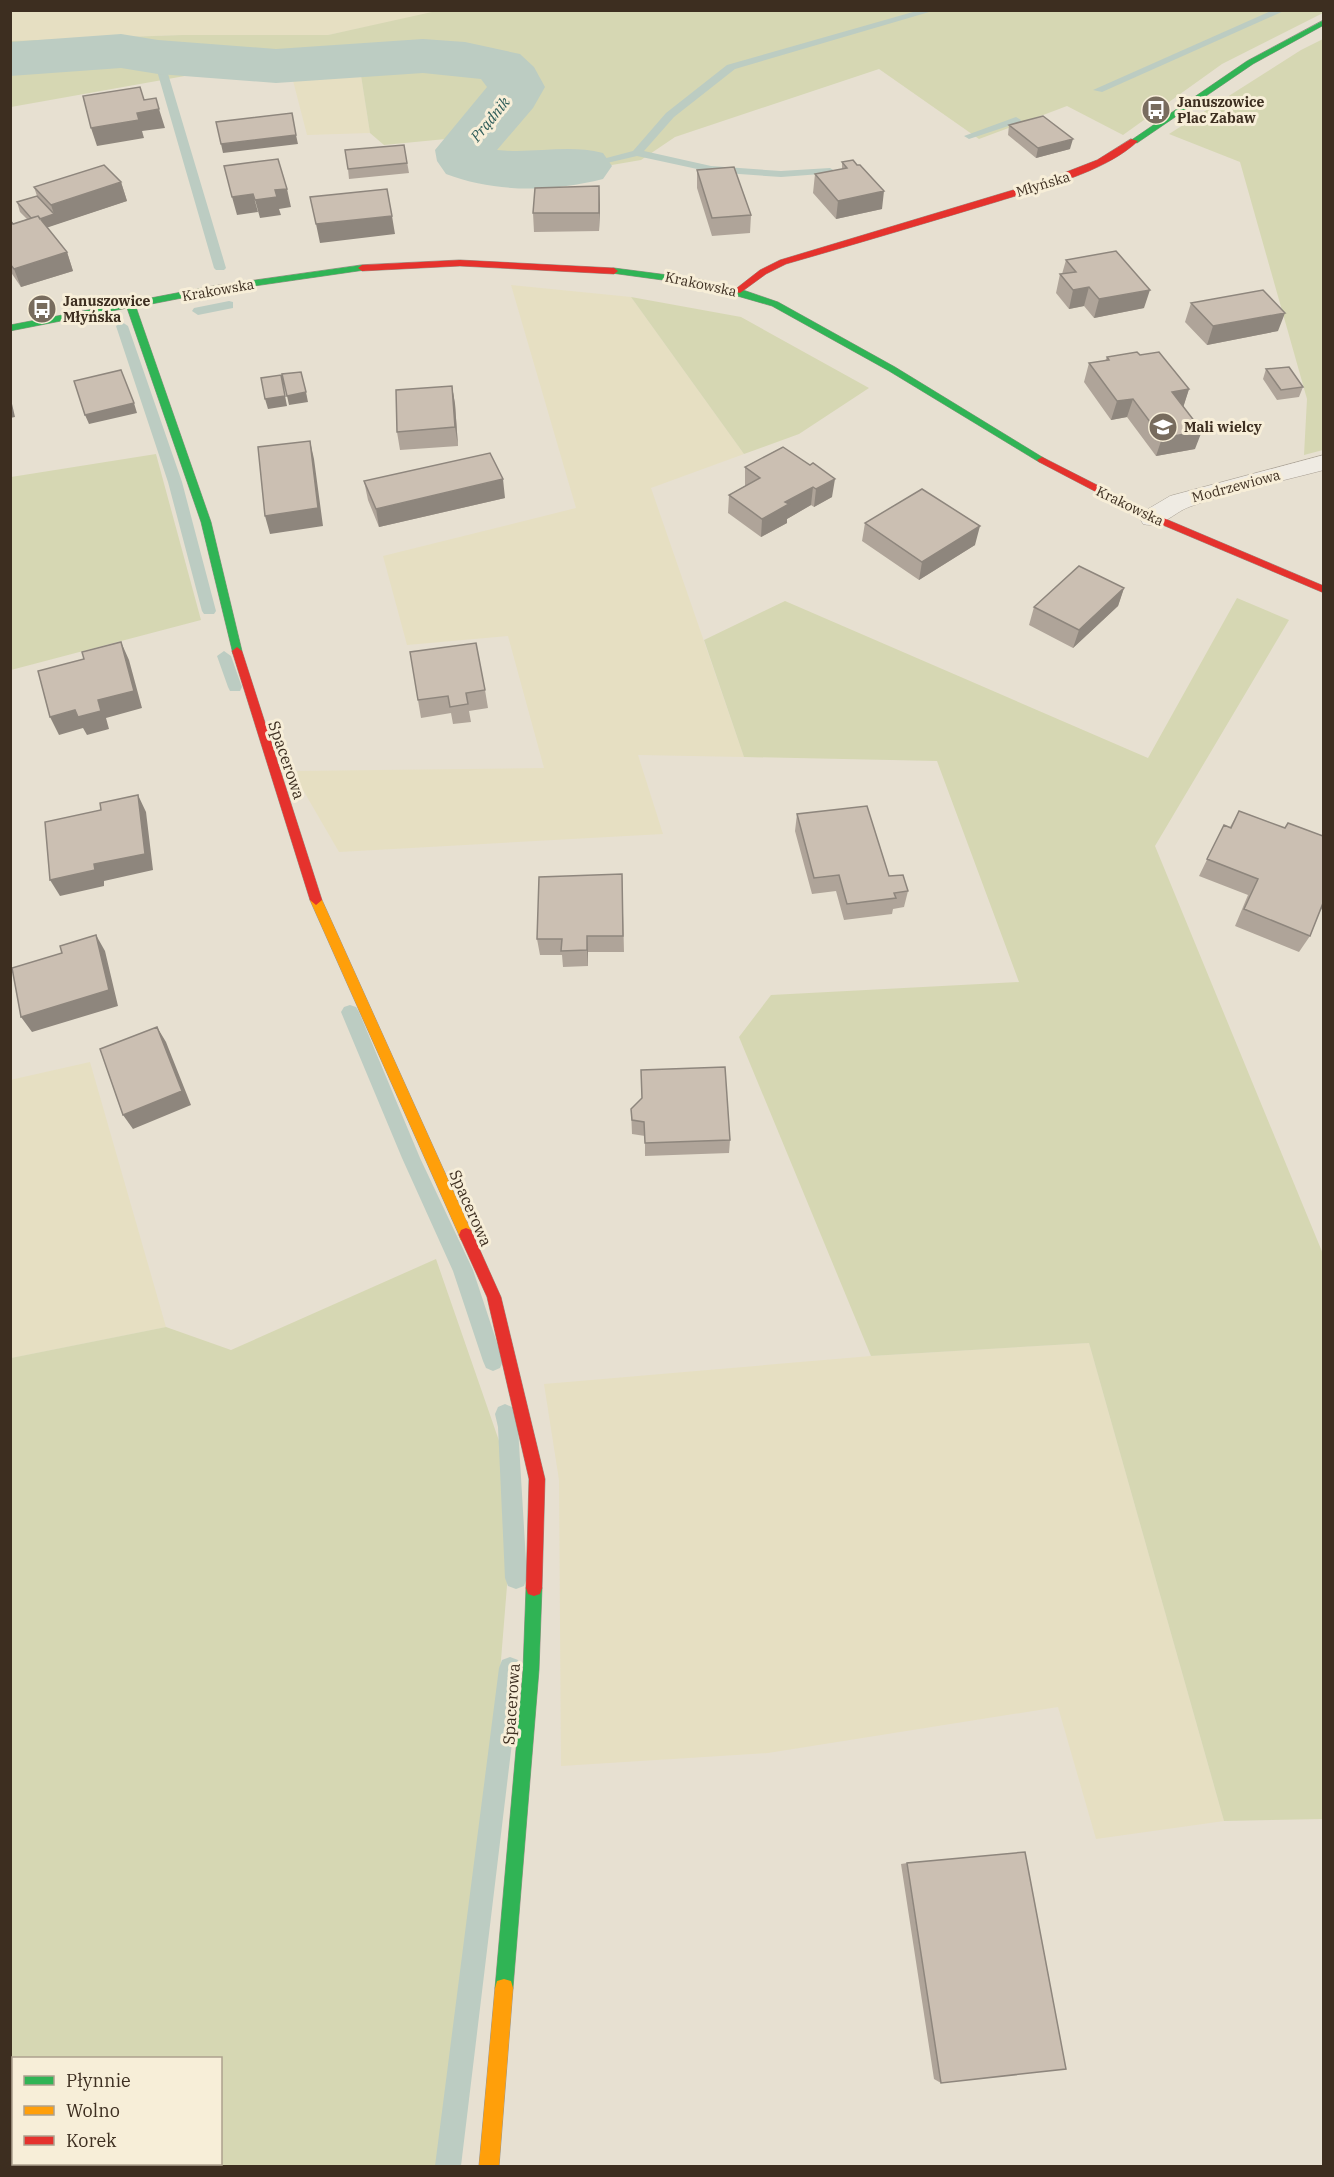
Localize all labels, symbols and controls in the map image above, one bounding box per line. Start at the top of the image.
water label: Prądnik [465,93,514,146]
place label: Januszowice Plac Zabaw [1177,93,1265,127]
bus stop icon: Januszowice Plac Zabaw [1140,94,1172,126]
street label: Młyńska [1014,167,1073,201]
street label: Krakowska [663,268,739,300]
street label: Krakowska [181,275,256,305]
place label: Januszowice Młyńska [63,292,151,326]
bus stop icon: Januszowice Młyńska [26,293,58,325]
school or university icon: Mali wielcy [1147,411,1179,443]
place label: Mali wielcy [1184,418,1262,436]
street label: Modrzewiowa [1190,465,1283,506]
street label: Krakowska [1093,482,1167,530]
street label: Spacerowa [264,718,310,802]
street label: Spacerowa [445,1167,497,1250]
street label: Spacerowa [498,1662,524,1745]
legend [12,2057,222,2165]
text: Płynnie [66,2069,131,2092]
text: Wolno [66,2099,120,2122]
text: Korek [66,2129,117,2152]

